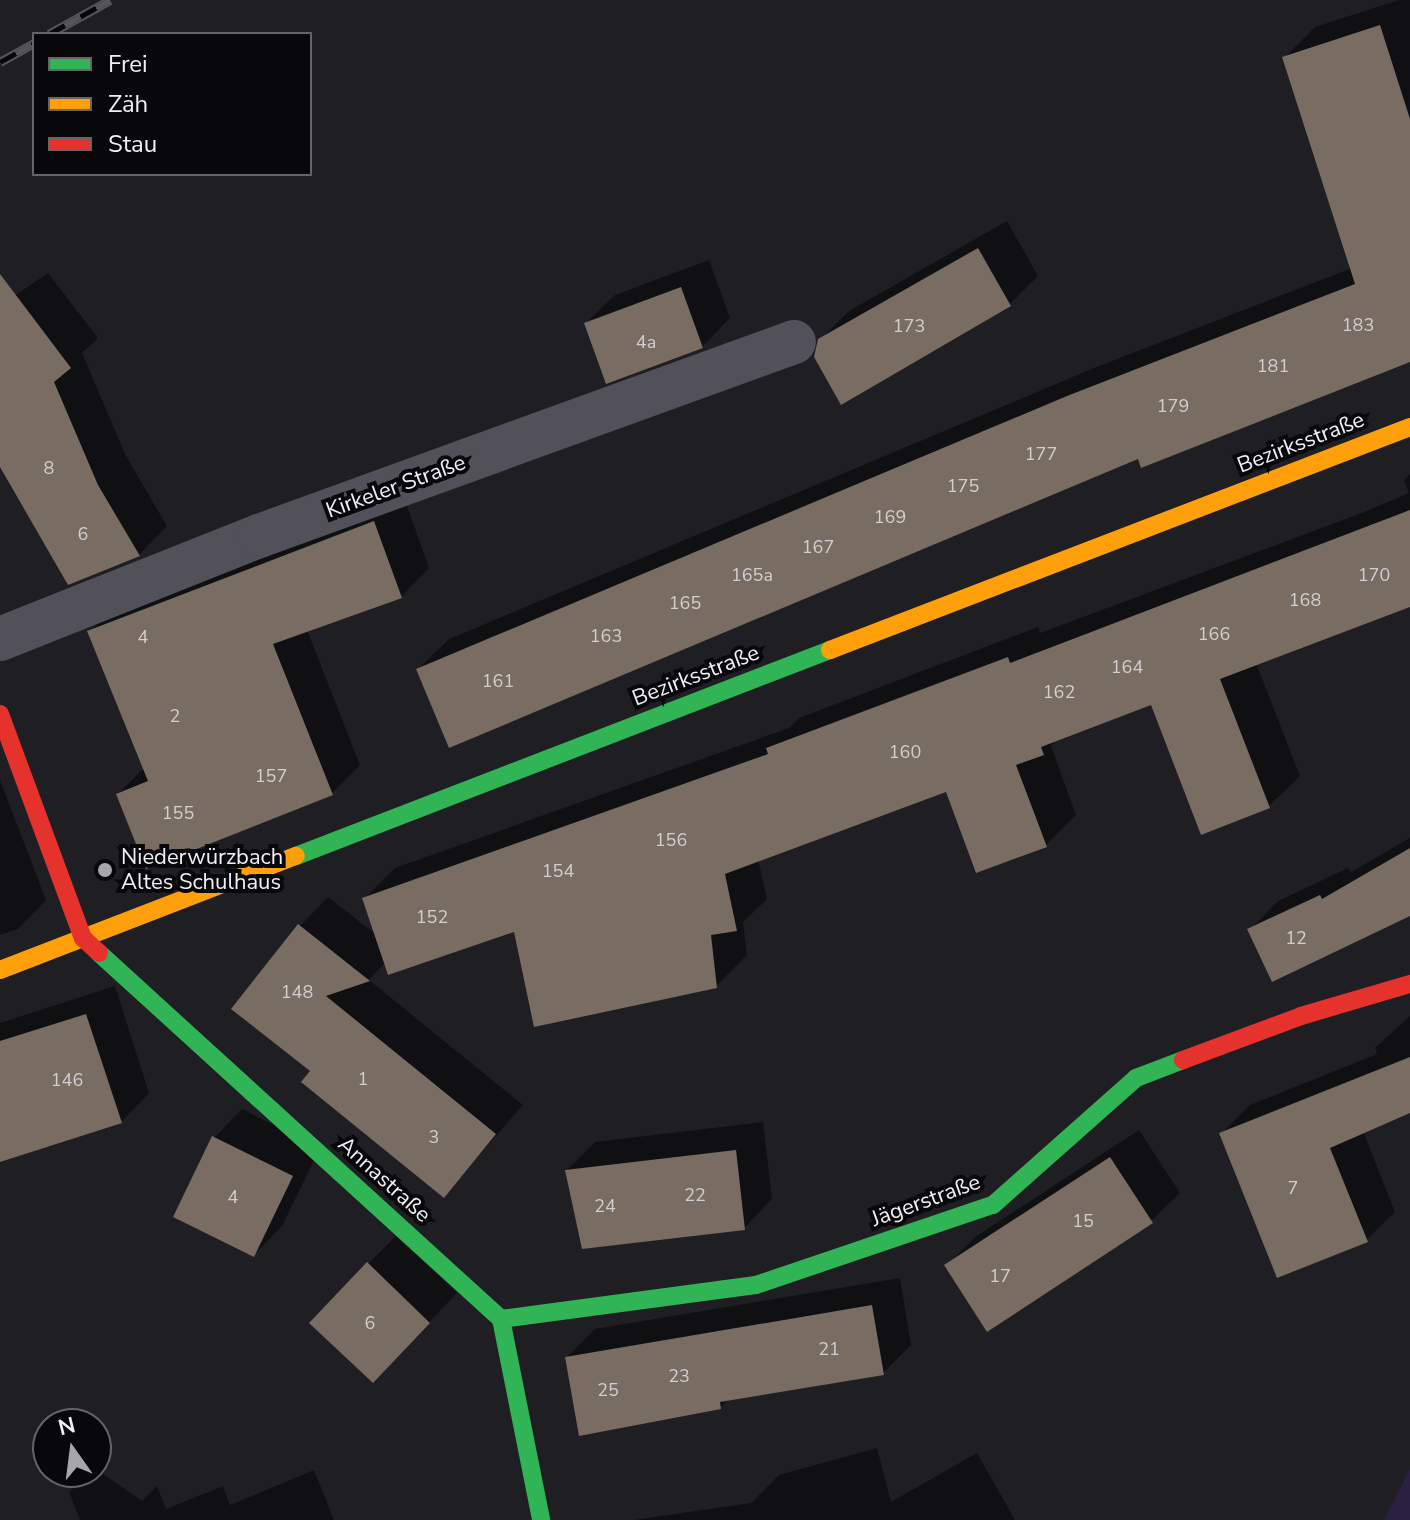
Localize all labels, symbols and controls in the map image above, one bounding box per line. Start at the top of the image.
legend [32,32,312,176]
text: Frei [108,48,148,80]
text: Zäh [108,88,148,120]
text: Stau [108,128,157,160]
house number: 183 [1342,314,1374,336]
house number: 173 [893,315,925,337]
house number: 4a [636,331,656,353]
house number: 181 [1257,355,1289,377]
house number: 179 [1157,395,1189,417]
street label: Bezirksstraße [1234,407,1368,479]
house number: 177 [1025,443,1057,465]
street label: Kirkeler Straße [323,450,469,524]
house number: 8 [44,457,54,479]
house number: 175 [947,475,979,497]
house number: 169 [874,506,906,528]
house number: 6 [78,523,88,545]
house number: 167 [802,536,834,558]
house number: 165a [731,564,773,586]
house number: 170 [1358,564,1390,586]
house number: 168 [1289,589,1321,611]
house number: 165 [669,592,701,614]
house number: 166 [1198,623,1230,645]
house number: 163 [590,625,622,647]
house number: 4 [138,626,148,648]
street label: Bezirksstraße [629,640,763,712]
house number: 164 [1111,656,1143,678]
house number: 161 [482,670,514,692]
house number: 162 [1043,681,1075,703]
house number: 2 [170,705,180,727]
house number: 160 [889,741,921,763]
house number: 157 [255,765,287,787]
house number: 155 [162,802,194,824]
house number: 156 [655,829,687,851]
place label: Niederwürzbach Altes Schulhaus [121,844,283,896]
house number: 154 [542,860,574,882]
marker: Niederwürzbach Altes Schulhaus [96,861,114,879]
house number: 152 [416,906,448,928]
house number: 12 [1285,927,1307,949]
house number: 148 [281,981,313,1003]
house number: 1 [358,1068,368,1090]
house number: 146 [51,1069,83,1091]
house number: 3 [429,1126,439,1148]
street label: Annastraße [332,1132,436,1228]
street label: Jägerstraße [868,1169,984,1233]
house number: 7 [1288,1177,1298,1199]
house number: 22 [684,1184,706,1206]
house number: 4 [228,1186,238,1208]
house number: 24 [594,1195,616,1217]
house number: 15 [1072,1210,1094,1232]
house number: 17 [989,1265,1011,1287]
house number: 6 [365,1312,375,1334]
house number: 21 [818,1338,840,1360]
house number: 23 [668,1365,690,1387]
house number: 25 [597,1379,619,1401]
north arrow [32,1408,112,1488]
text: N [55,1410,78,1443]

